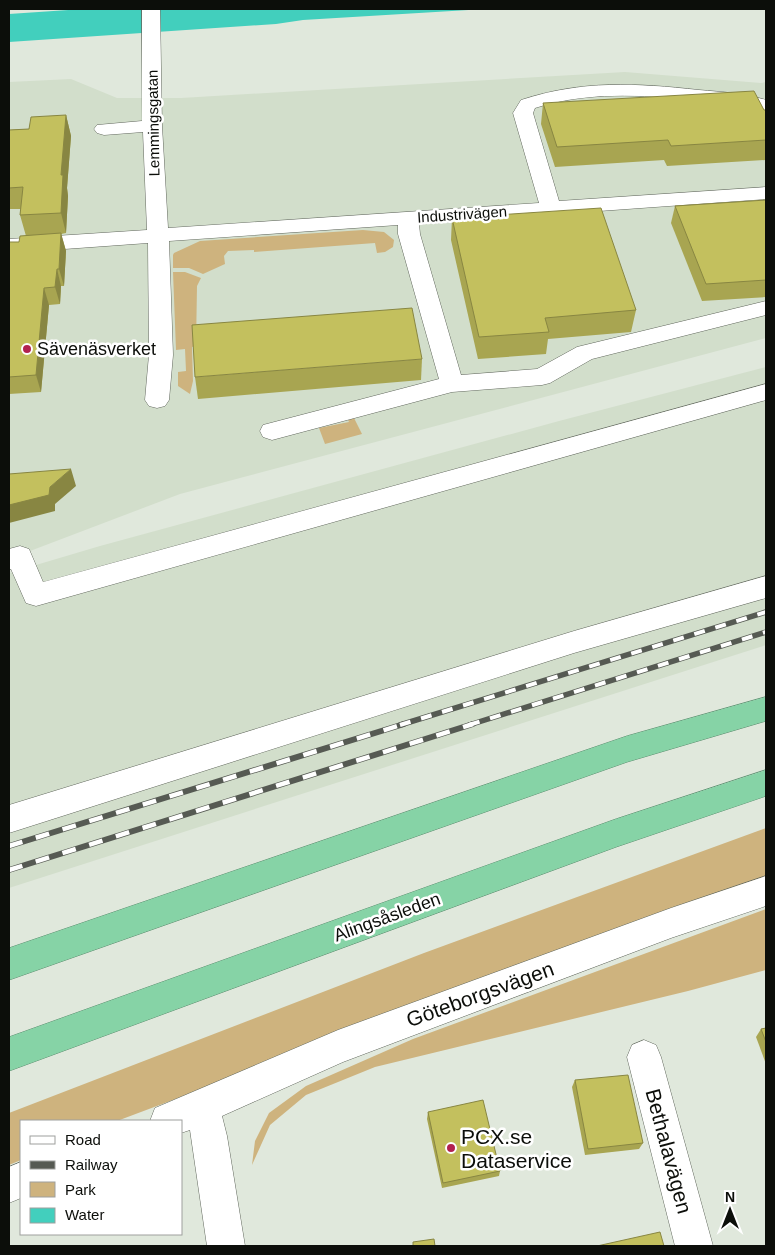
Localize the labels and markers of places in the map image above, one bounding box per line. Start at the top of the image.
place label: Sävenäsverket [37,339,156,359]
marker: Sävenäsverket [21,343,33,355]
place label: PCX.se Dataservice [461,1125,572,1172]
marker: PCX.se Dataservice [445,1142,457,1154]

